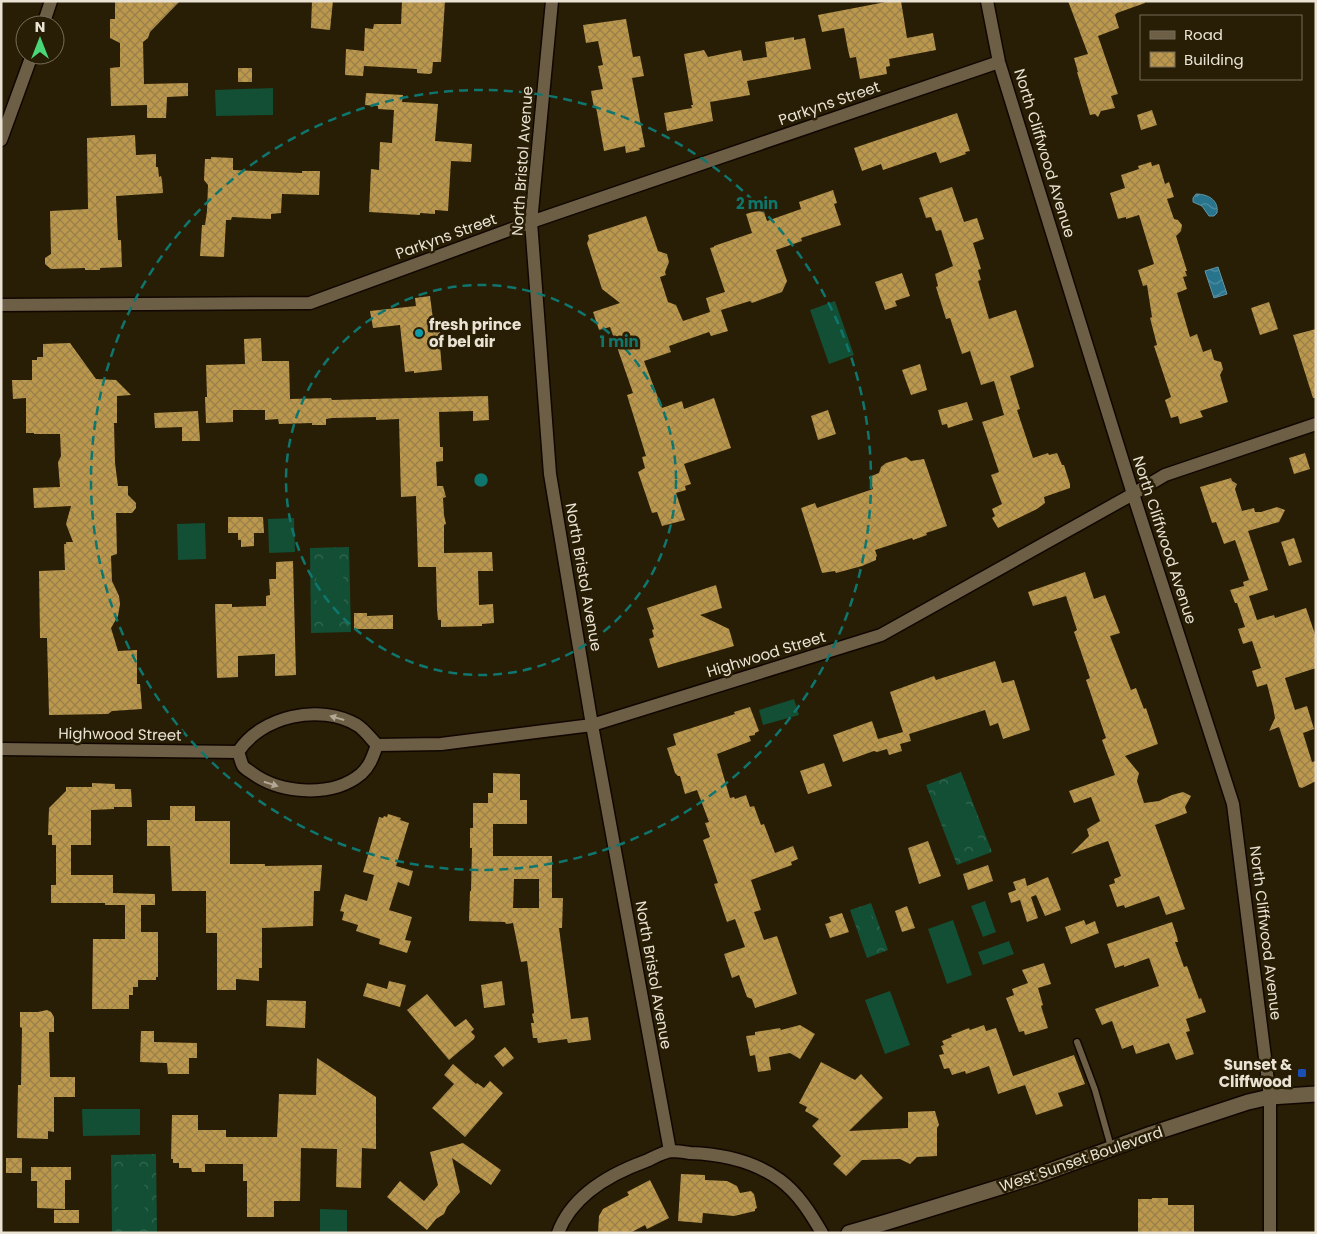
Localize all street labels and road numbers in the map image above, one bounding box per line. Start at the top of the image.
street label: North Cliffwood Avenue [1009,66,1081,240]
street label: Parkyns Street [775,76,883,130]
street label: North Bristol Avenue [506,85,538,237]
street label: Parkyns Street [393,208,499,264]
street label: North Cliffwood Avenue [1128,453,1202,627]
street label: North Bristol Avenue [561,501,607,653]
street label: Highwood Street [704,626,828,682]
street label: Highwood Street [58,722,182,746]
street label: North Cliffwood Avenue [1245,845,1287,1021]
street label: North Bristol Avenue [631,899,677,1051]
street label: West Sunset Boulevard [996,1121,1166,1197]

